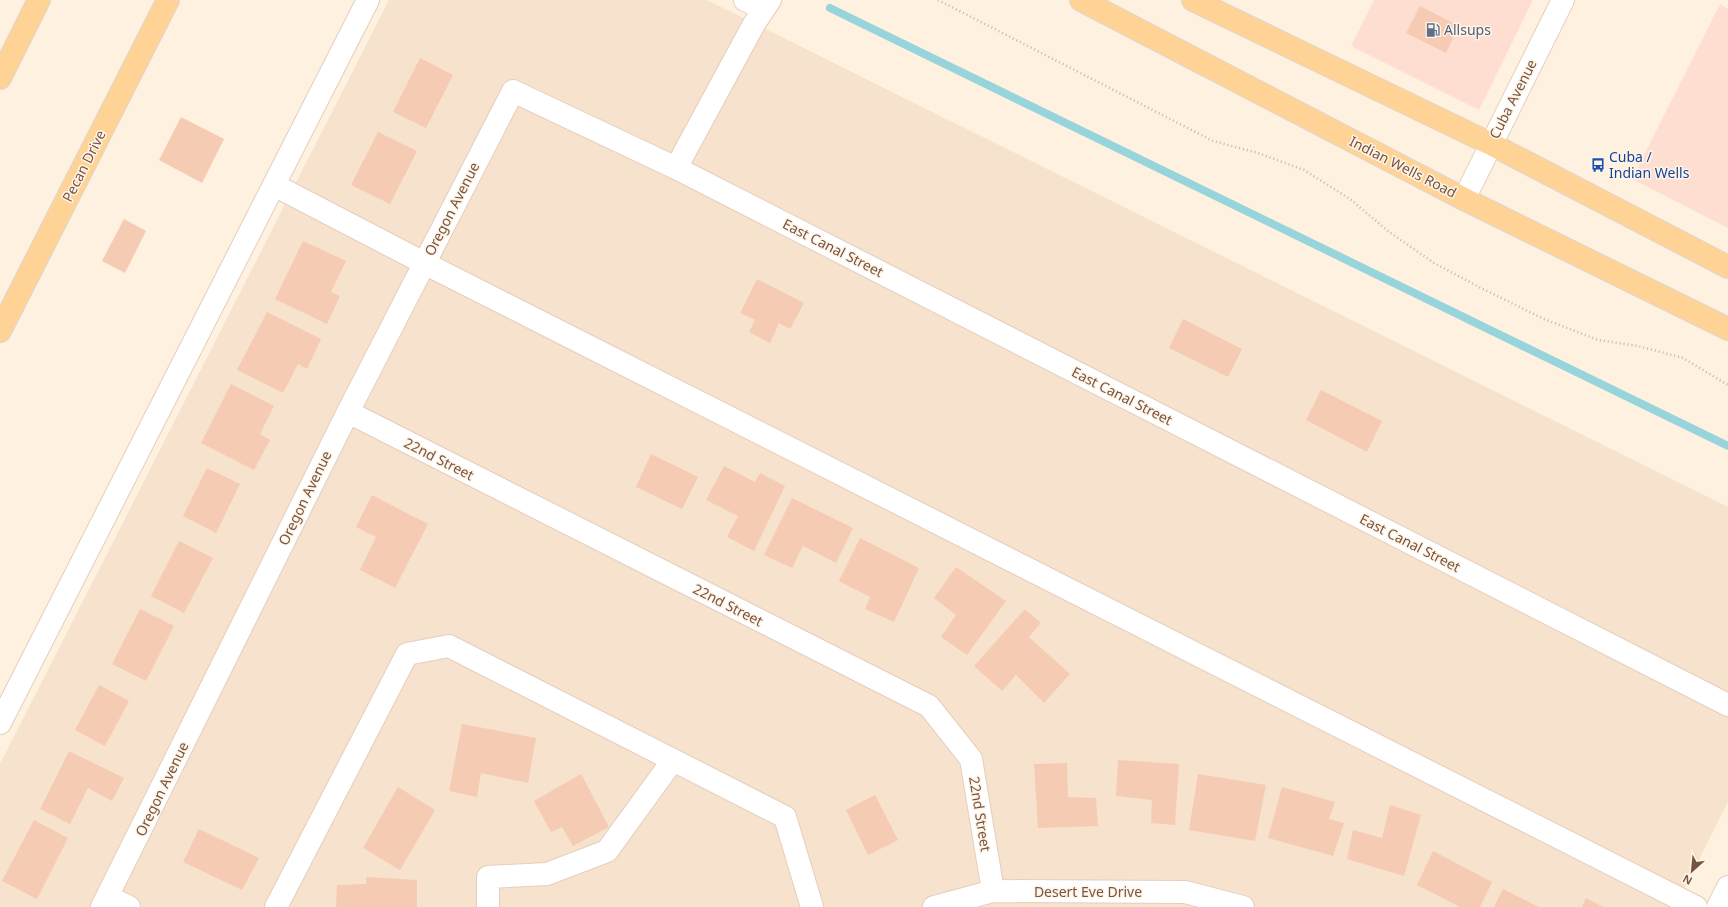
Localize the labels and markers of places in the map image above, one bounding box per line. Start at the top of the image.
place label: Allsups [1444,20,1491,39]
fuel station icon: Allsups [1425,22,1441,38]
place label: Cuba / Indian Wells [1609,147,1690,182]
bus stop icon: Cuba / Indian Wells [1590,157,1606,173]

